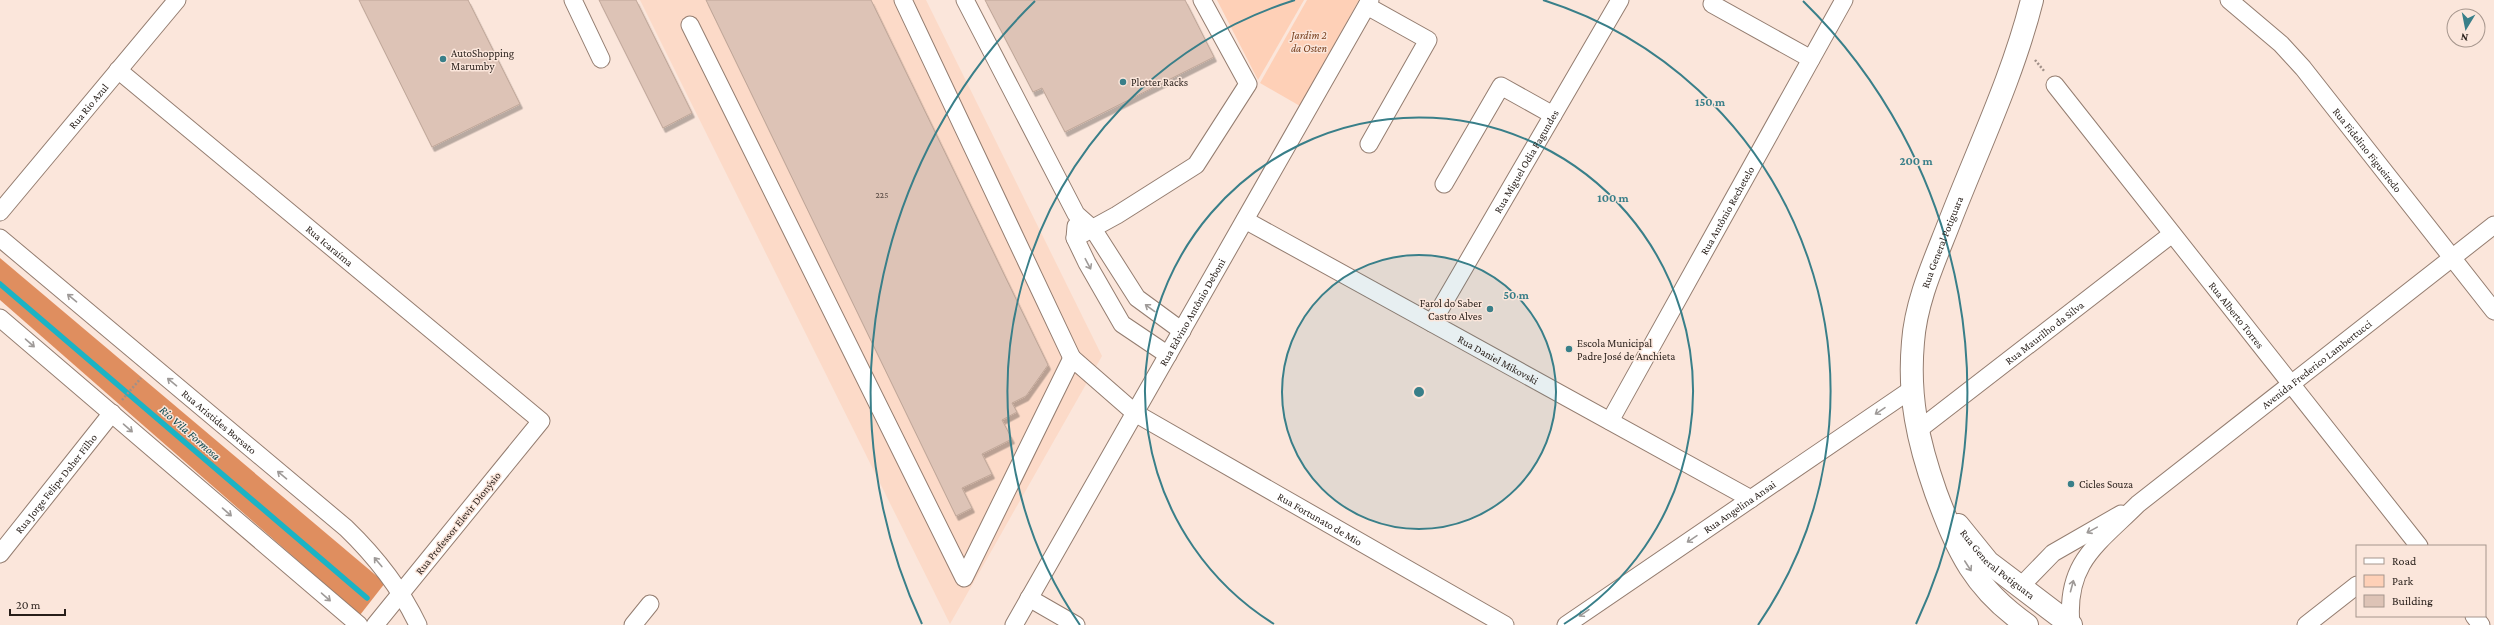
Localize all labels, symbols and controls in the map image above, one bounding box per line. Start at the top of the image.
north arrow [2446,8,2486,48]
park label: Jardim 2 da Osten [1289,29,1328,54]
text: N [2459,31,2469,44]
place label: AutoShopping Marumby [451,47,515,73]
marker: AutoShopping Marumby [438,54,448,64]
place label: Plotter Racks [1131,76,1188,88]
marker: Plotter Racks [1118,77,1128,87]
street label: Rua Rio Azul [66,81,111,131]
text: 150 m [1695,95,1726,109]
street label: Rua Fidelino Figueiredo [2331,105,2405,195]
street label: Rua Miguel Odia Fagundes [1491,108,1561,215]
text: 200 m [1899,154,1933,168]
street label: Rua Antônio Rechetelo [1698,164,1757,257]
house number: 225 [876,190,888,200]
text: 100 m [1597,191,1630,205]
street label: Rua General Potiguara [1919,194,1965,290]
street label: Rua Icaraíma [304,223,356,269]
street label: Rua Edvino Antônio Deboni [1157,256,1228,368]
one-way arrow [1085,258,1092,270]
street label: Rua Alberto Torres [2207,279,2267,351]
text: 50 m [1503,288,1530,302]
one-way arrow [67,294,77,303]
place label: Farol do Saber Castro Alves [1420,297,1482,322]
street label: Rua Maurilho da Silva [2003,298,2086,367]
one-way arrow [1145,304,1156,312]
marker: Farol do Saber Castro Alves [1485,304,1495,314]
street label: Avenida Frederico Lambertucci [2259,317,2374,411]
street label: Rua Daniel Mikovski [1456,333,1541,387]
place label: Escola Municipal Padre José de Anchieta [1577,337,1675,363]
one-way arrow [24,339,35,348]
marker: Escola Municipal Padre José de Anchieta [1564,344,1574,354]
one-way arrow [166,378,177,387]
centre of rings [1412,385,1426,399]
street label: Rua Aristides Borsato [179,387,259,457]
water label: Rio Vila Formosa [157,403,224,463]
one-way arrow [1875,407,1886,415]
one-way arrow [123,423,134,432]
street label: Rua Jorge Felipe Daher Filho [13,431,100,536]
street label: Rua Professor Elevir Dionýsio [413,469,504,577]
one-way arrow [276,470,287,479]
street label: Rua Angelina Ansai [1701,478,1778,535]
place label: Cicles Souza [2079,478,2133,490]
marker: Cicles Souza [2066,479,2076,489]
street label: Rua Fortunato de Mio [1276,490,1365,548]
one-way arrow [222,508,232,517]
one-way arrow [2086,526,2098,534]
street label: Rua General Potiguara [1958,527,2037,601]
one-way arrow [1686,535,1697,543]
legend [2356,545,2486,617]
text: Road [2392,554,2417,568]
one-way arrow [374,556,383,567]
one-way arrow [1964,560,1972,571]
text: Park [2392,574,2414,588]
one-way arrow [2069,580,2076,593]
scale bar [10,591,65,617]
one-way arrow [320,592,331,601]
text: Building [2392,594,2433,608]
text: 20 m [16,598,41,612]
one-way arrow [1579,609,1590,617]

